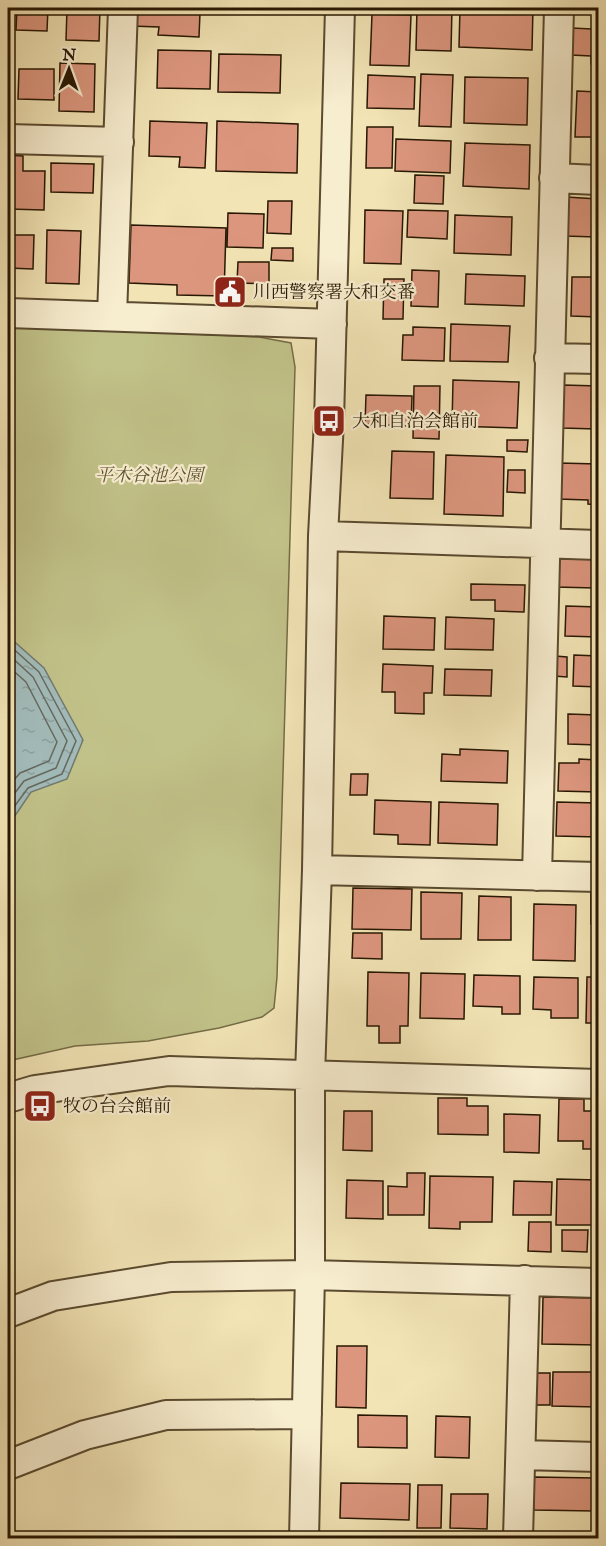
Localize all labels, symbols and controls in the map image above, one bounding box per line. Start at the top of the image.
north arrow [39,39,99,99]
text: N [61,46,76,66]
public building icon: 川西警察署大和交番 [212,274,248,310]
place label: 川西警察署大和交番 [253,282,415,305]
bus stop icon: 大和自治会館前 [311,403,347,439]
place label: 大和自治会館前 [352,411,478,434]
park label: 平木谷池公園 [95,465,206,488]
bus stop icon: 牧の台会館前 [22,1088,58,1124]
place label: 牧の台会館前 [63,1096,171,1119]

